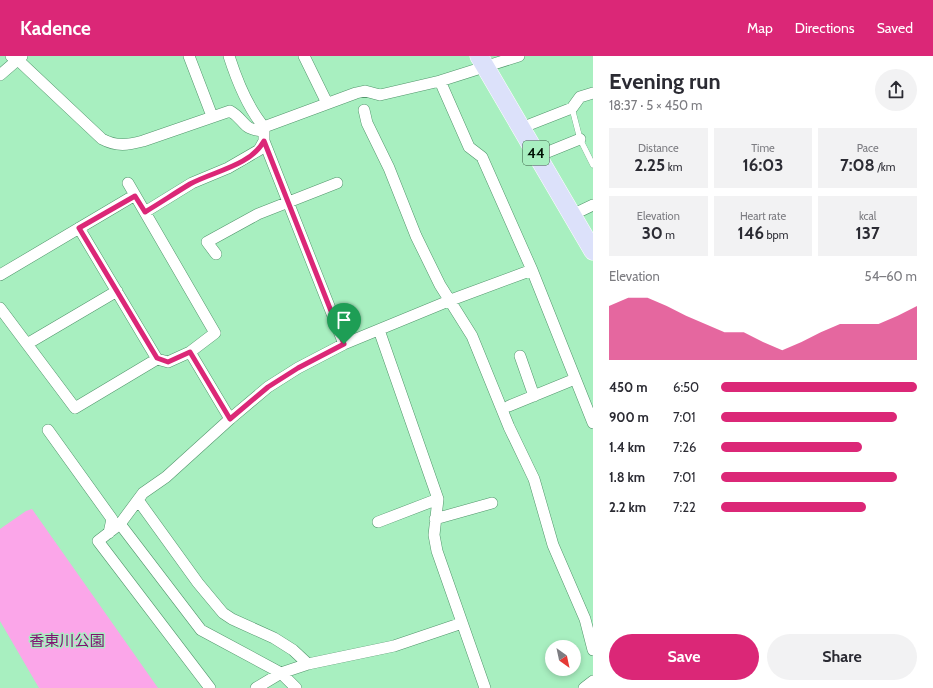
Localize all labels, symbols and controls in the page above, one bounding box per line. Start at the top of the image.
text: Kadence [20,17,91,40]
text: Map [747,19,773,37]
text: Directions [795,19,855,37]
text: Saved [877,19,913,37]
text: Evening run [609,68,721,95]
button: share [875,69,917,111]
text: 18:37 · 5 × 450 m [609,97,702,113]
road number: 44 [523,141,549,165]
text: Distance [638,141,679,155]
text: Time [751,141,775,155]
text: Pace [857,141,879,155]
text: 2.25 [634,155,665,175]
text: 16:03 [743,155,783,175]
text: 7:08 [840,155,875,175]
text: km [665,160,682,174]
text: /km [875,160,895,174]
text: Elevation [637,209,680,223]
text: Heart rate [740,209,786,223]
text: kcal [859,209,876,223]
text: 30 [642,223,663,243]
text: 146 [738,223,764,243]
text: 137 [856,223,880,243]
text: m [663,228,675,242]
text: bpm [764,228,788,242]
text: Elevation [609,268,660,284]
text: 54–60 m [865,268,917,284]
pin [327,303,361,344]
icon: arrive [333,309,355,331]
text: 450 m [609,379,647,395]
text: 6:50 [673,379,699,395]
text: 900 m [609,409,649,425]
text: 7:01 [673,409,696,425]
text: 1.4 km [609,439,645,455]
text: 7:26 [673,439,696,455]
text: 1.8 km [609,469,645,485]
text: 7:01 [673,469,696,485]
text: 2.2 km [609,499,646,515]
text: 7:22 [673,499,696,515]
park label: 香東川公園 [29,632,105,650]
button: Save [609,634,759,680]
button: Share [767,634,917,680]
north arrow [545,640,581,676]
map controls [545,640,581,676]

